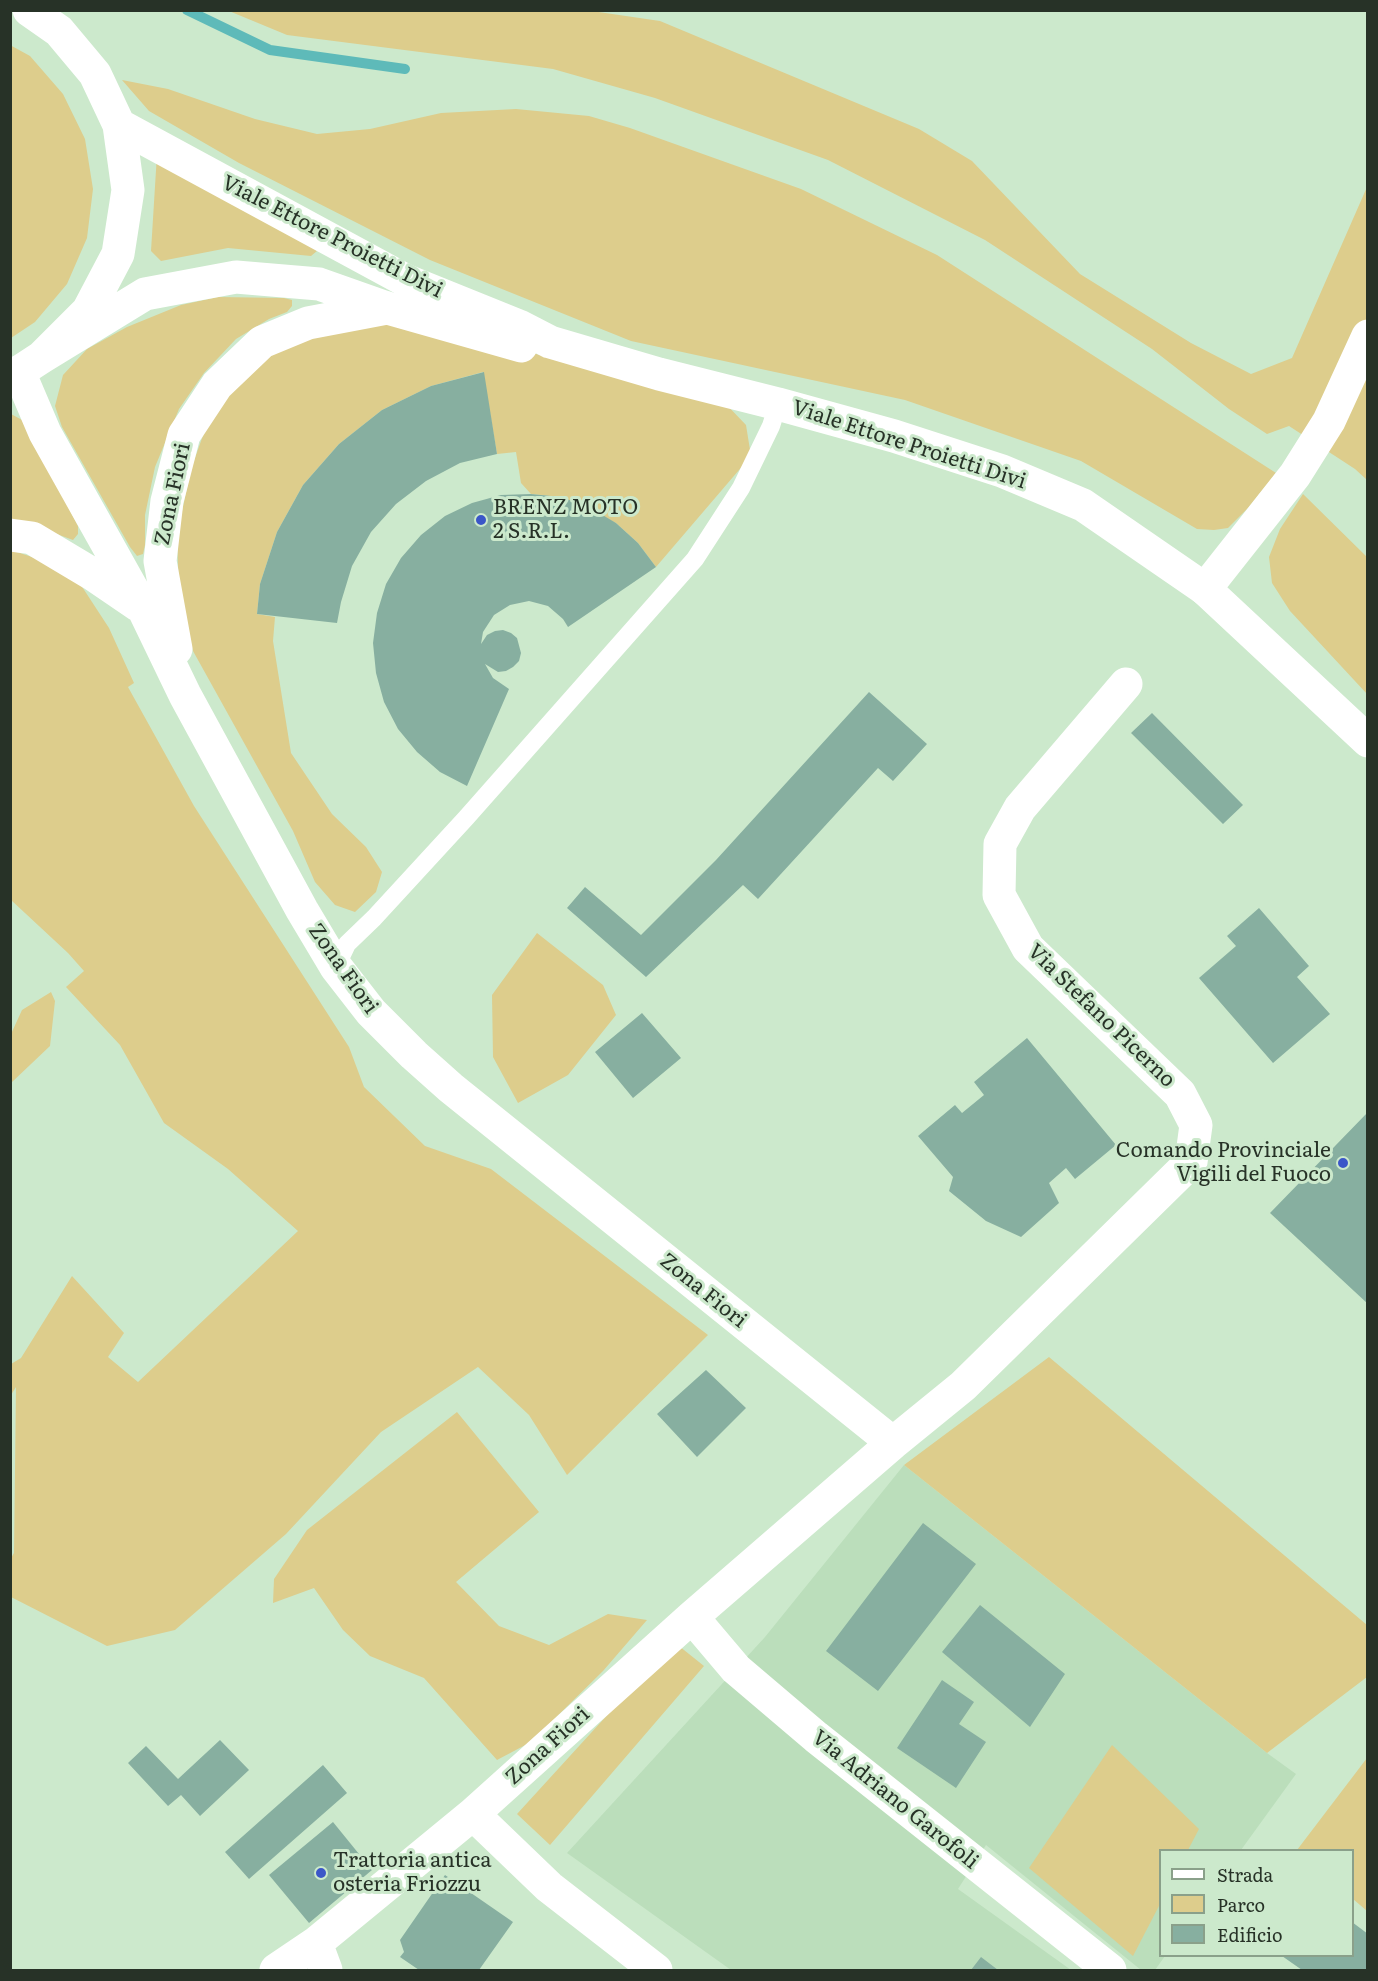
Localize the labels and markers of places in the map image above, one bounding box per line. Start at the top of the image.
place label: BRENZ MOTO 2 S.R.L. [493,495,638,545]
marker: BRENZ MOTO 2 S.R.L. [474,513,488,527]
place label: Comando Provinciale Vigili del Fuoco [1116,1138,1331,1188]
marker: Comando Provinciale Vigili del Fuoco [1336,1156,1350,1170]
place label: Trattoria antica osteria Friozzu [333,1848,492,1898]
marker: Trattoria antica osteria Friozzu [314,1866,328,1880]

